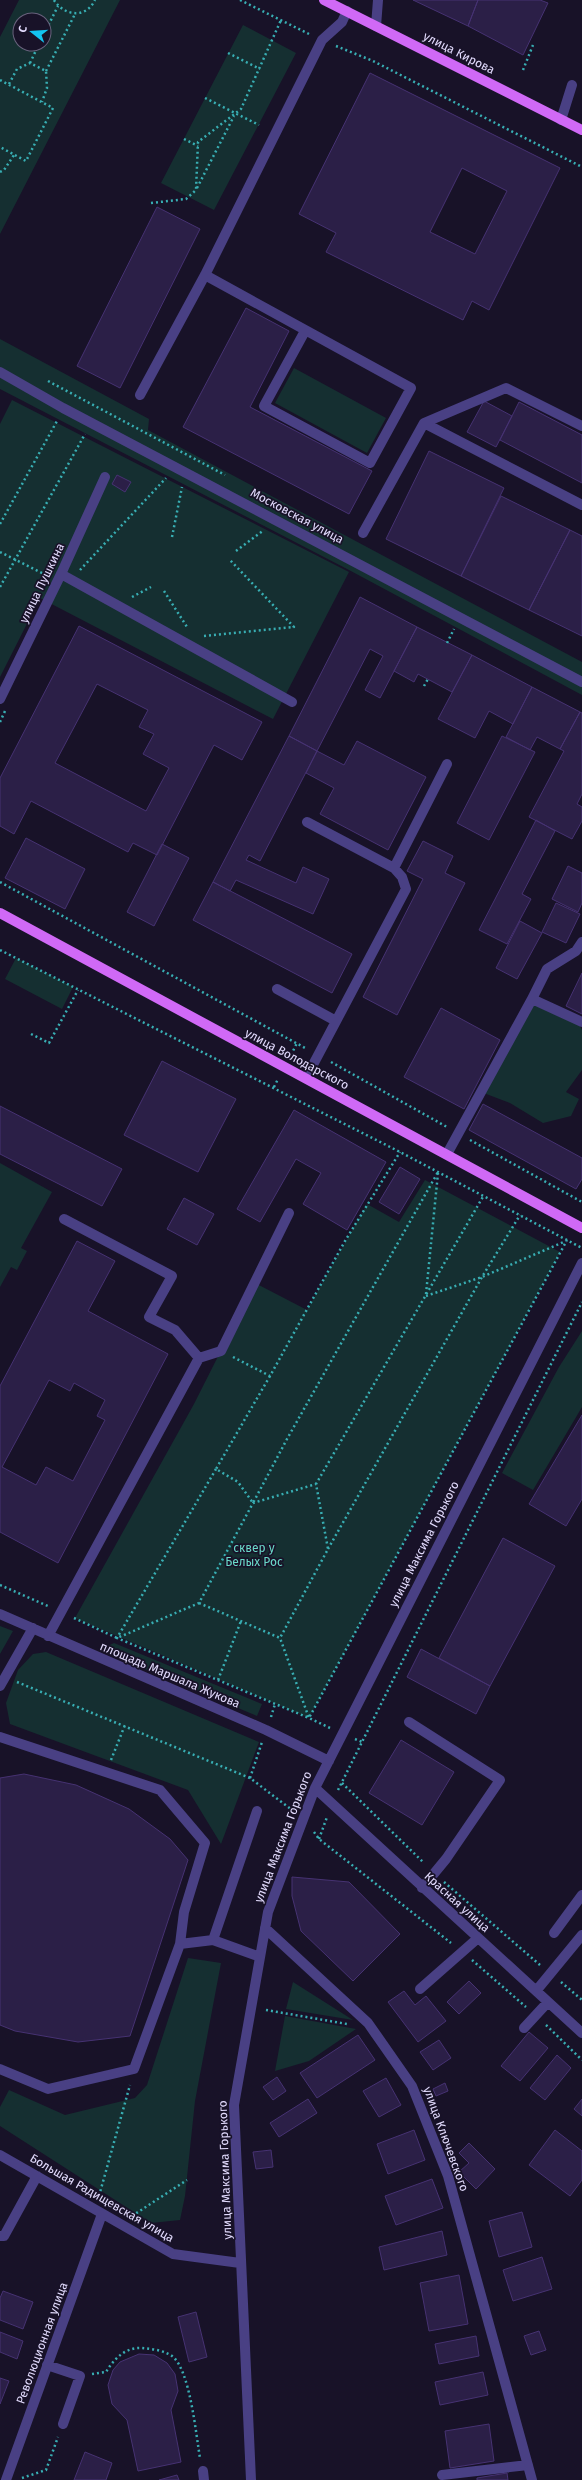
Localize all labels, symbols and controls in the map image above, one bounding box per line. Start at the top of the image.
north arrow [12,12,52,52]
text: С [16,24,30,34]
street label: улица Кирова [421,29,497,77]
street label: Московская улица [248,486,346,546]
street label: улица Пушкина [17,541,67,625]
street label: улица Володарского [243,1026,351,1092]
street label: улица Максима Горького [386,1479,462,1609]
park label: сквер у Белых Рос [225,1541,283,1569]
street label: площадь Маршала Жукова [98,1639,242,1711]
street label: улица Максима Горького [251,1769,315,1905]
street label: Красная улица [421,1869,493,1935]
street label: улица Ключевского [421,2085,471,2193]
street label: улица Максима Горького [216,2100,234,2240]
street label: Большая Радищевская улица [28,2151,176,2245]
street label: Революционная улица [13,2280,71,2406]

